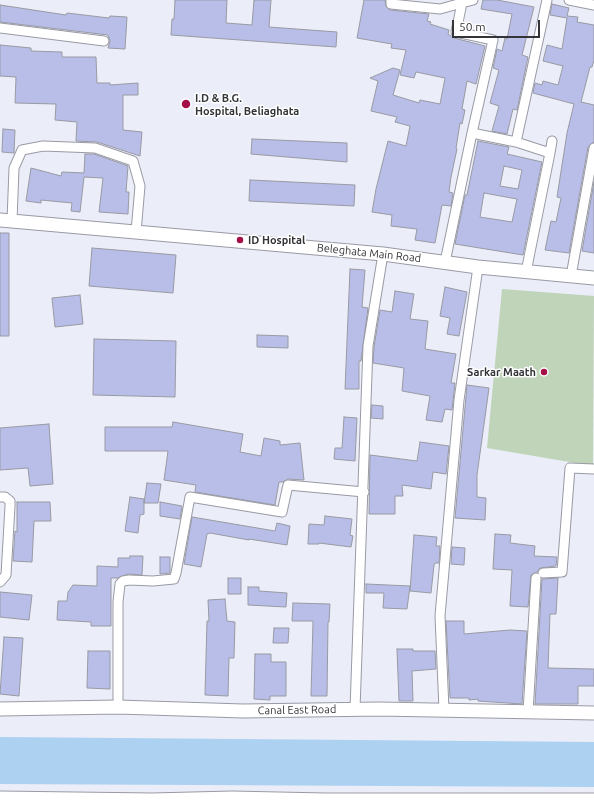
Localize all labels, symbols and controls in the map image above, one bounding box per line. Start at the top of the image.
scale bar [454,12,542,38]
text: 50 m [459,20,486,33]
place label: I.D & B.G. Hospital, Beliaghata [195,91,299,117]
marker: I.D & B.G. Hospital, Beliaghata [180,98,192,110]
place label: ID Hospital [248,233,305,247]
marker: ID Hospital [235,235,245,245]
street label: Beleghata Main Road [316,241,422,265]
place label: Sarkar Maath [467,365,536,379]
marker: Sarkar Maath [539,367,549,377]
street label: Canal East Road [258,703,336,717]

